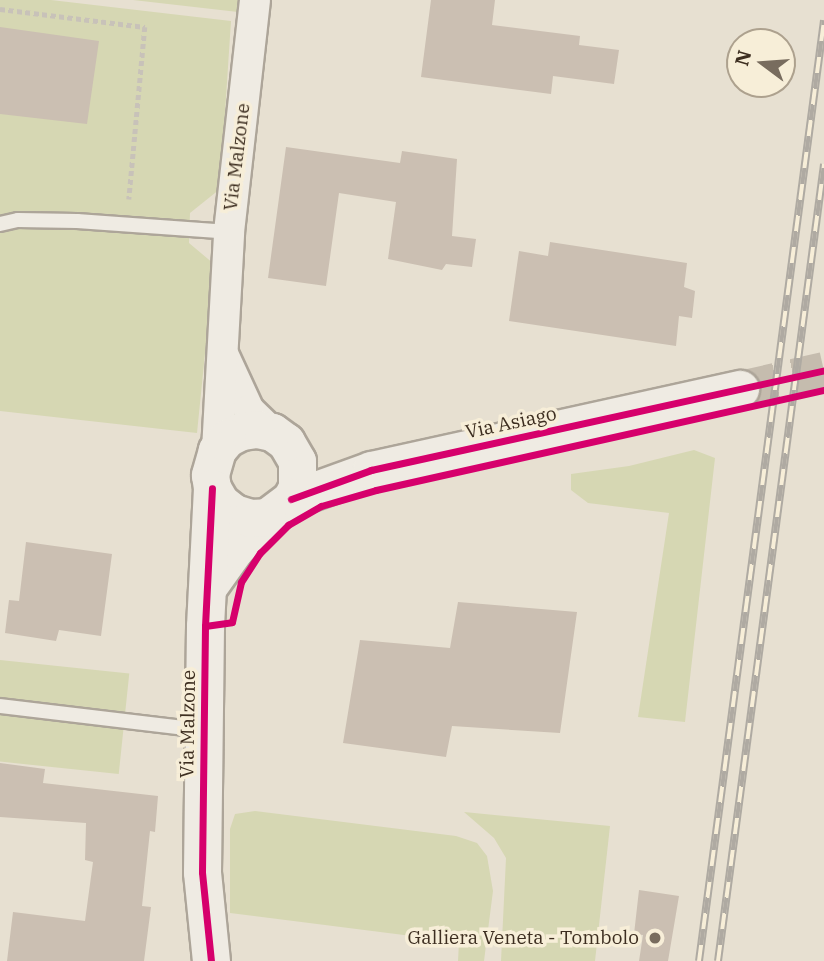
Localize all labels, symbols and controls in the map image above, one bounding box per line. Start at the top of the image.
north arrow [726,28,796,98]
text: N [729,47,756,68]
street label: Via Malzone [219,102,255,212]
street label: Via Asiago [463,402,559,444]
street label: Via Malzone [176,670,200,778]
place label: Galliera Veneta - Tombolo [407,927,639,949]
marker: Galliera Veneta - Tombolo [645,928,665,948]

